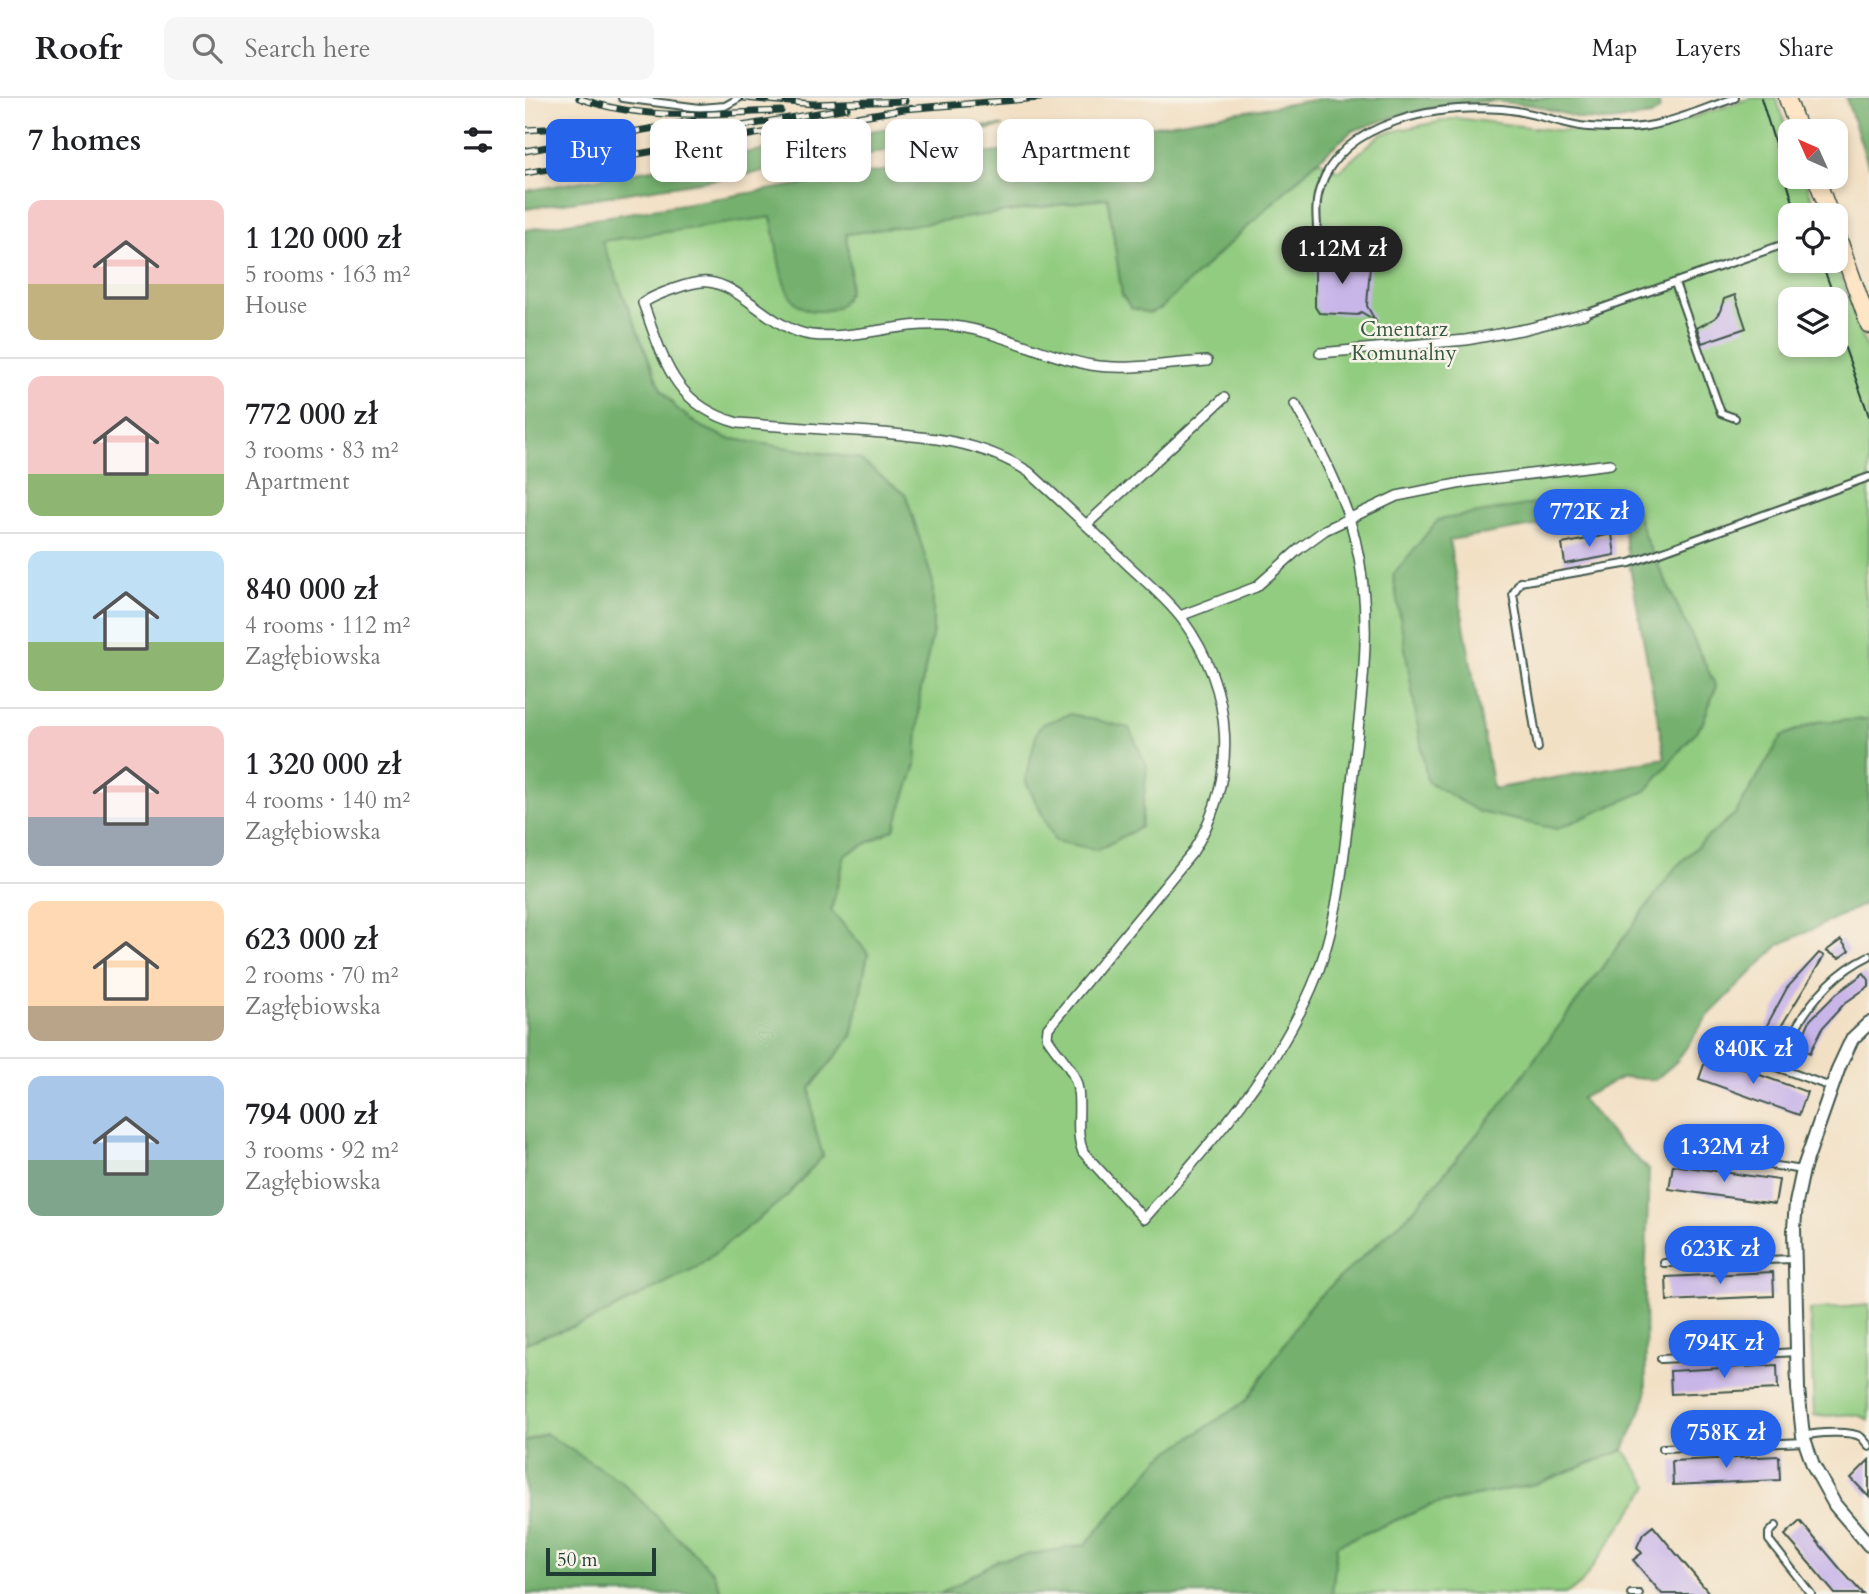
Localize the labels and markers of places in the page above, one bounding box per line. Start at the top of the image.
pin: 1.12M zł [1270,226,1414,286]
pin: 772K zł [1524,490,1654,549]
pin: 840K zł [1688,1026,1818,1086]
pin: 1.32M zł [1652,1124,1796,1184]
pin: 623K zł [1655,1226,1785,1286]
pin: 794K zł [1659,1320,1789,1380]
pin: 758K zł [1661,1410,1791,1470]

